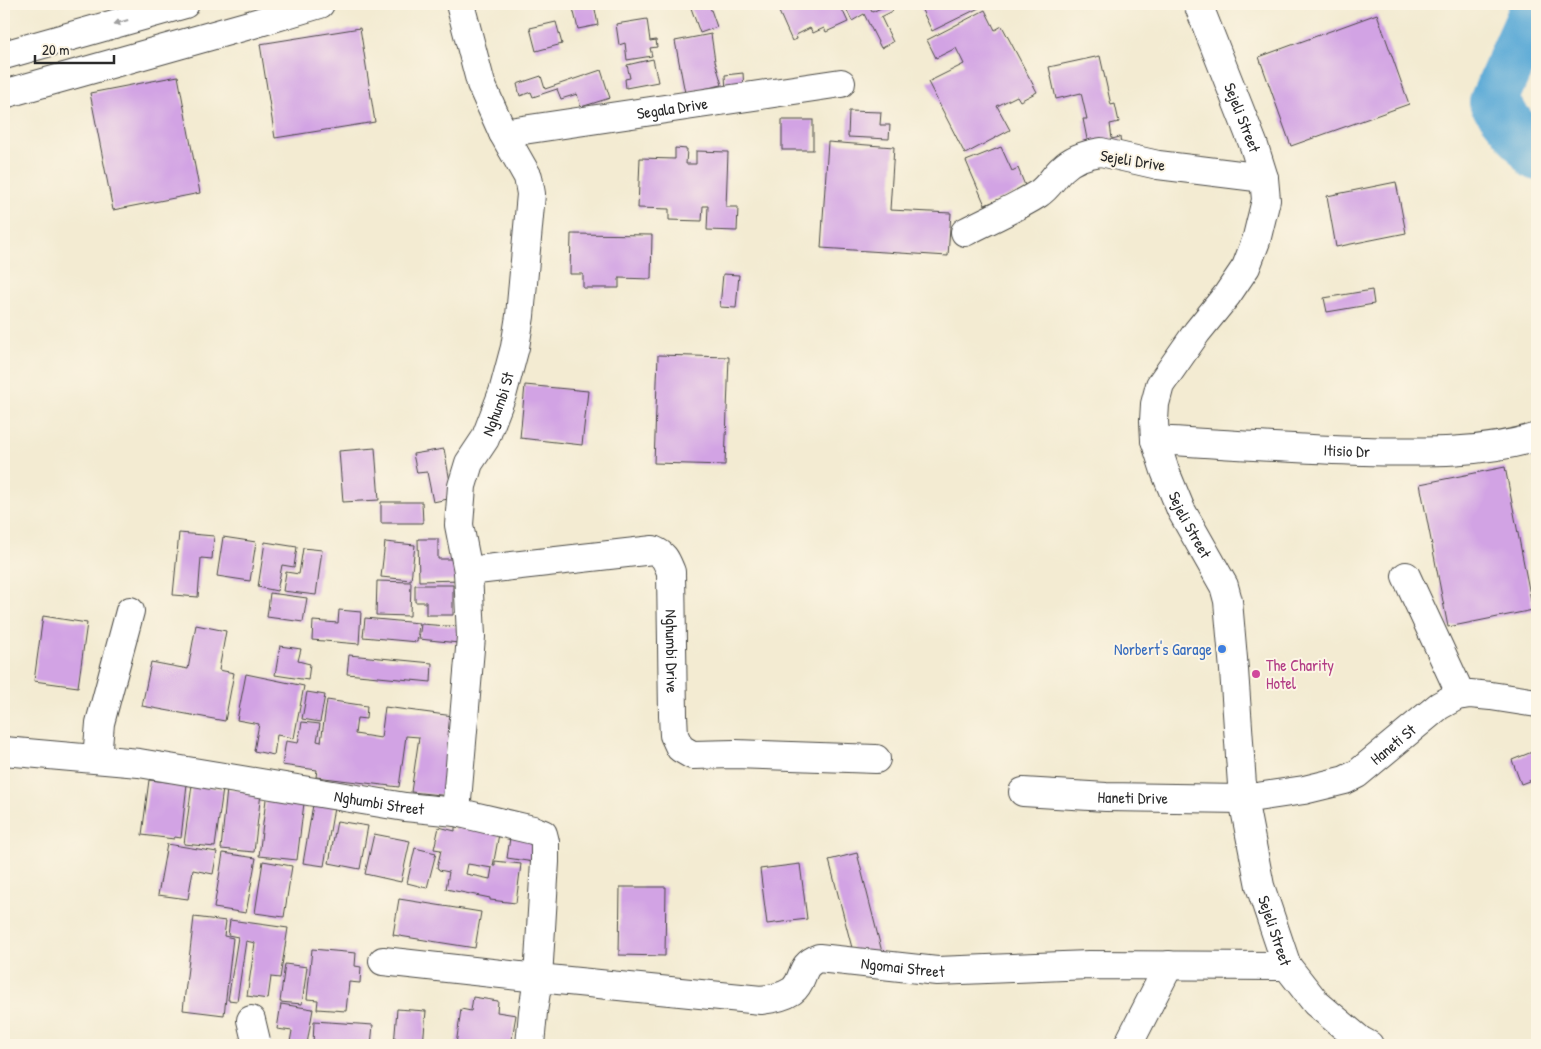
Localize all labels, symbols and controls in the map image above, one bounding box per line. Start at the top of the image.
one-way arrow [114,18,129,26]
scale bar [35,32,114,64]
text: 20 m [42,39,69,60]
street label: Sejeli Street [1219,80,1266,155]
street label: Segala Drive [635,92,710,124]
street label: Sejeli Drive [1099,144,1168,176]
street label: Nghumbi St [476,369,519,439]
street label: Itisio Dr [1323,439,1370,462]
street label: Sejeli Street [1164,488,1217,562]
street label: Nghumbi Drive [661,609,684,694]
place label: Norbert's Garage [1114,638,1213,660]
marker: Norbert's Garage [1216,643,1228,655]
place label: The Charity Hotel [1266,654,1334,694]
marker: The Charity Hotel [1250,668,1262,680]
street label: Haneti St [1365,719,1421,770]
street label: Nghumbi Street [333,784,426,820]
street label: Haneti Drive [1097,786,1169,809]
street label: Sejeli Street [1253,893,1297,969]
street label: Ngomai Street [860,952,945,982]

